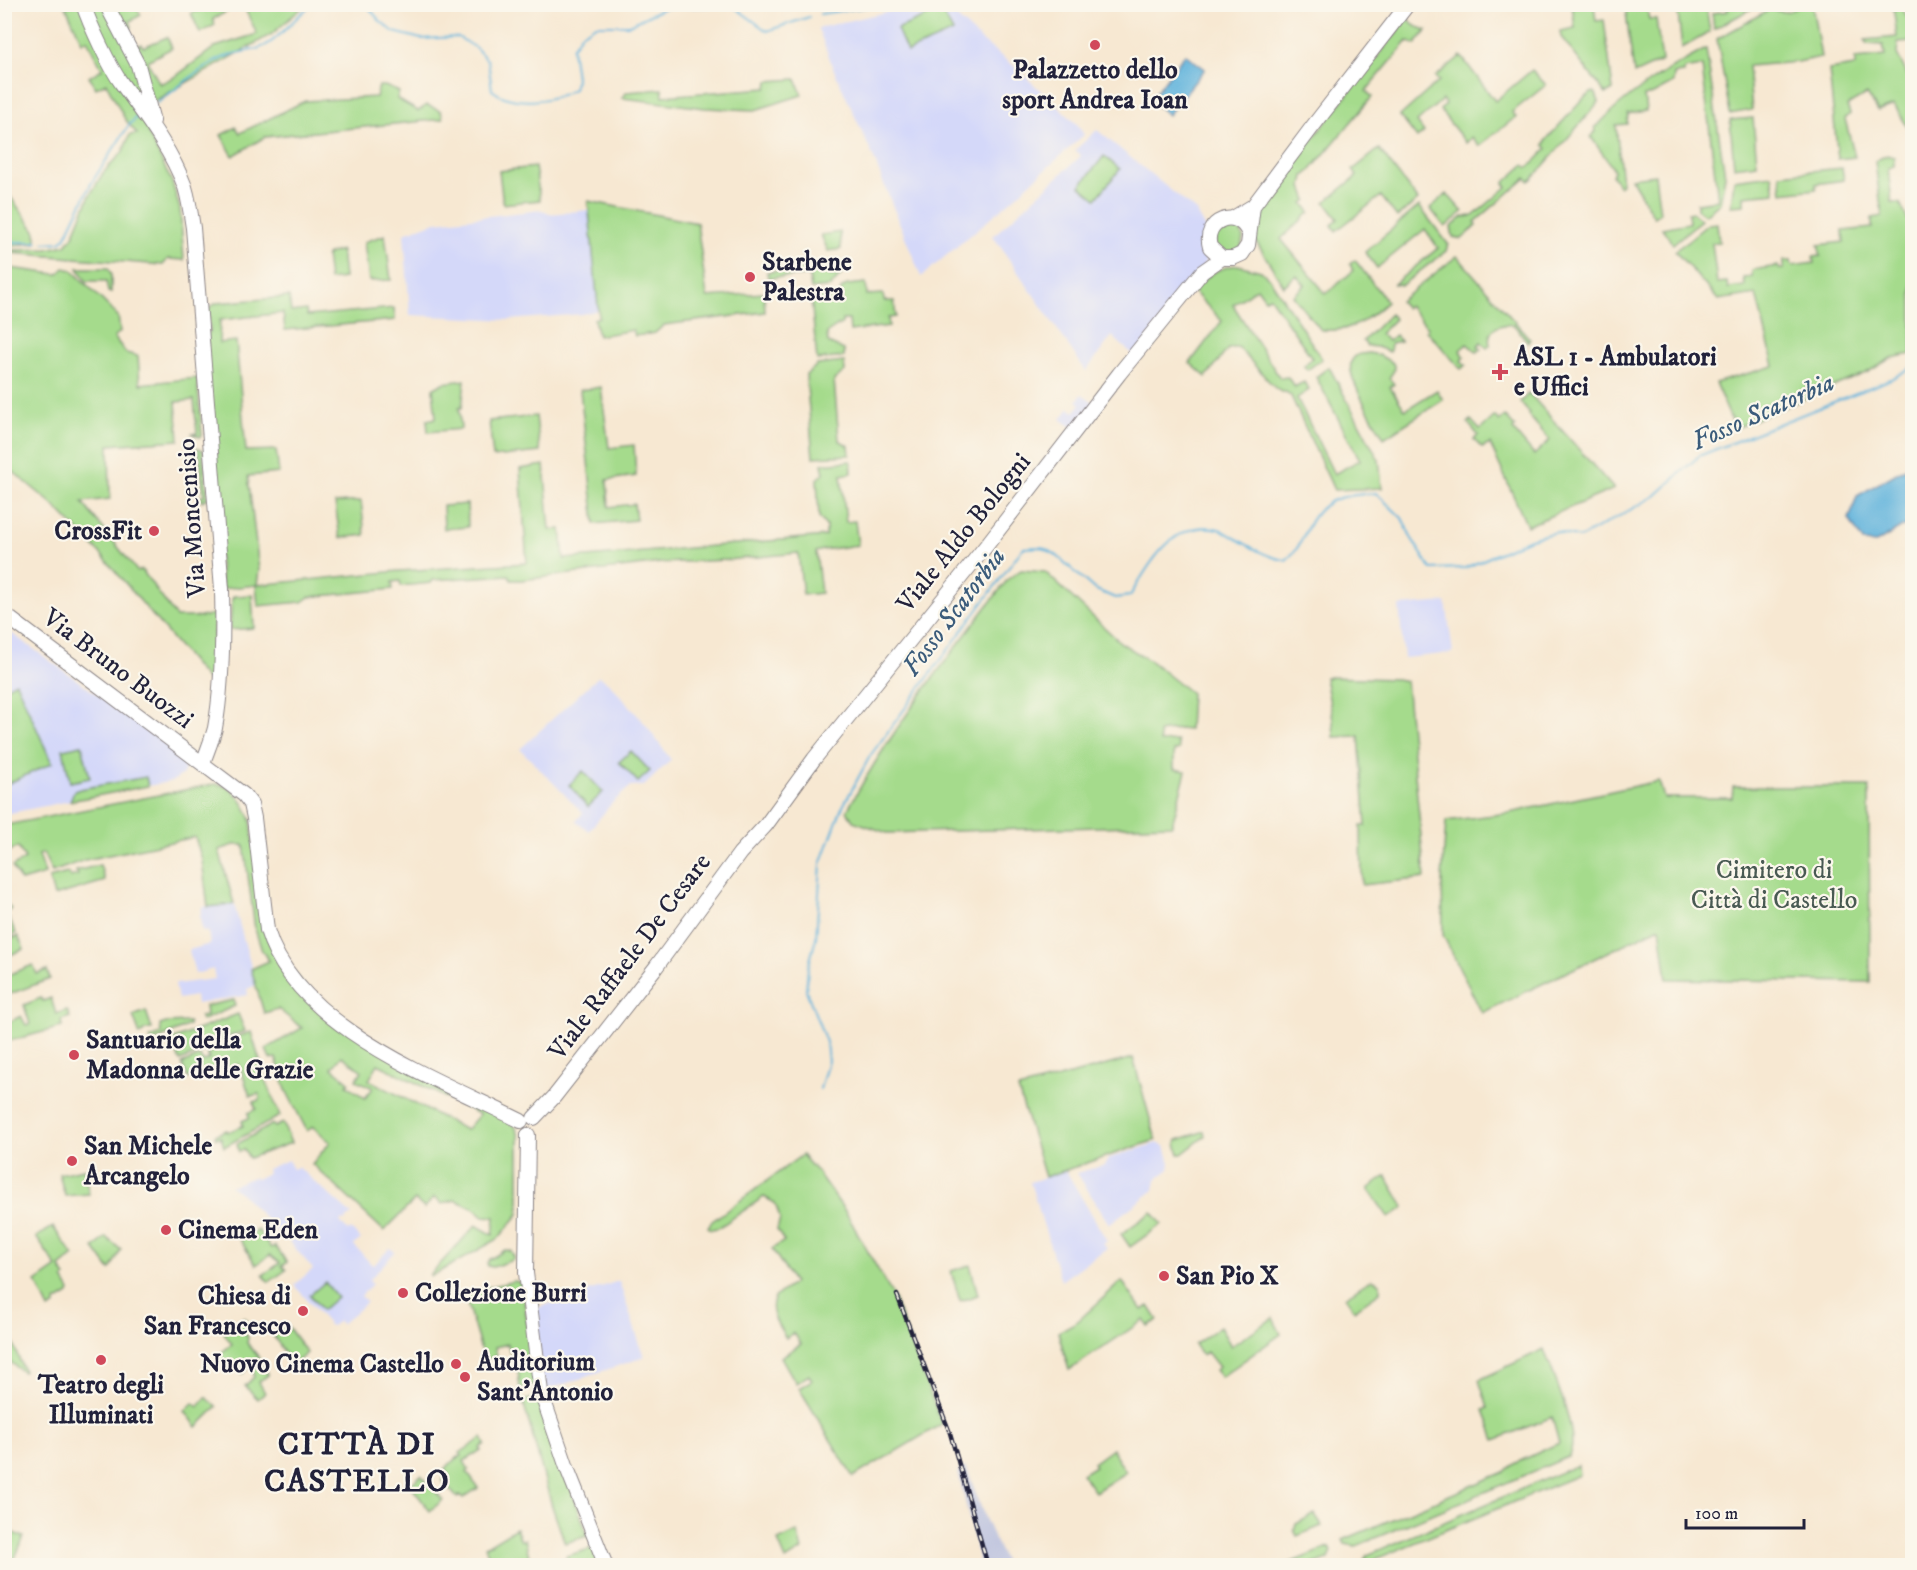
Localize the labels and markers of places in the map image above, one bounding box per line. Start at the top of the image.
marker: Palazzetto dello sport Andrea Ioan [1088,38,1102,52]
place label: Palazzetto dello sport Andrea Ioan [1002,54,1188,117]
place label: Starbene Palestra [762,246,852,309]
marker: Starbene Palestra [743,270,757,284]
place label: ASL 1 - Ambulatori e Uffici [1513,341,1717,404]
marker: ASL 1 - Ambulatori e Uffici [1491,363,1509,381]
place label: CrossFit [54,515,143,548]
marker: CrossFit [147,524,161,538]
place label: Santuario della Madonna delle Grazie [86,1024,314,1087]
marker: Santuario della Madonna delle Grazie [67,1048,81,1062]
place label: San Michele Arcangelo [83,1130,213,1193]
marker: San Michele Arcangelo [65,1154,79,1168]
place label: Cinema Eden [178,1214,318,1247]
marker: Cinema Eden [159,1223,173,1237]
place label: San Pio X [1176,1260,1279,1293]
marker: San Pio X [1157,1269,1171,1283]
place label: Collezione Burri [415,1277,587,1310]
place label: Chiesa di San Francesco [144,1280,291,1343]
marker: Collezione Burri [396,1286,410,1300]
marker: Chiesa di San Francesco [296,1304,310,1318]
place label: Auditorium Sant'Antonio [476,1346,614,1409]
place label: Nuovo Cinema Castello [200,1348,444,1381]
marker: Teatro degli Illuminati [94,1353,108,1367]
marker: Nuovo Cinema Castello [449,1357,463,1371]
place label: Teatro degli Illuminati [37,1369,164,1432]
marker: Auditorium Sant'Antonio [458,1370,472,1384]

